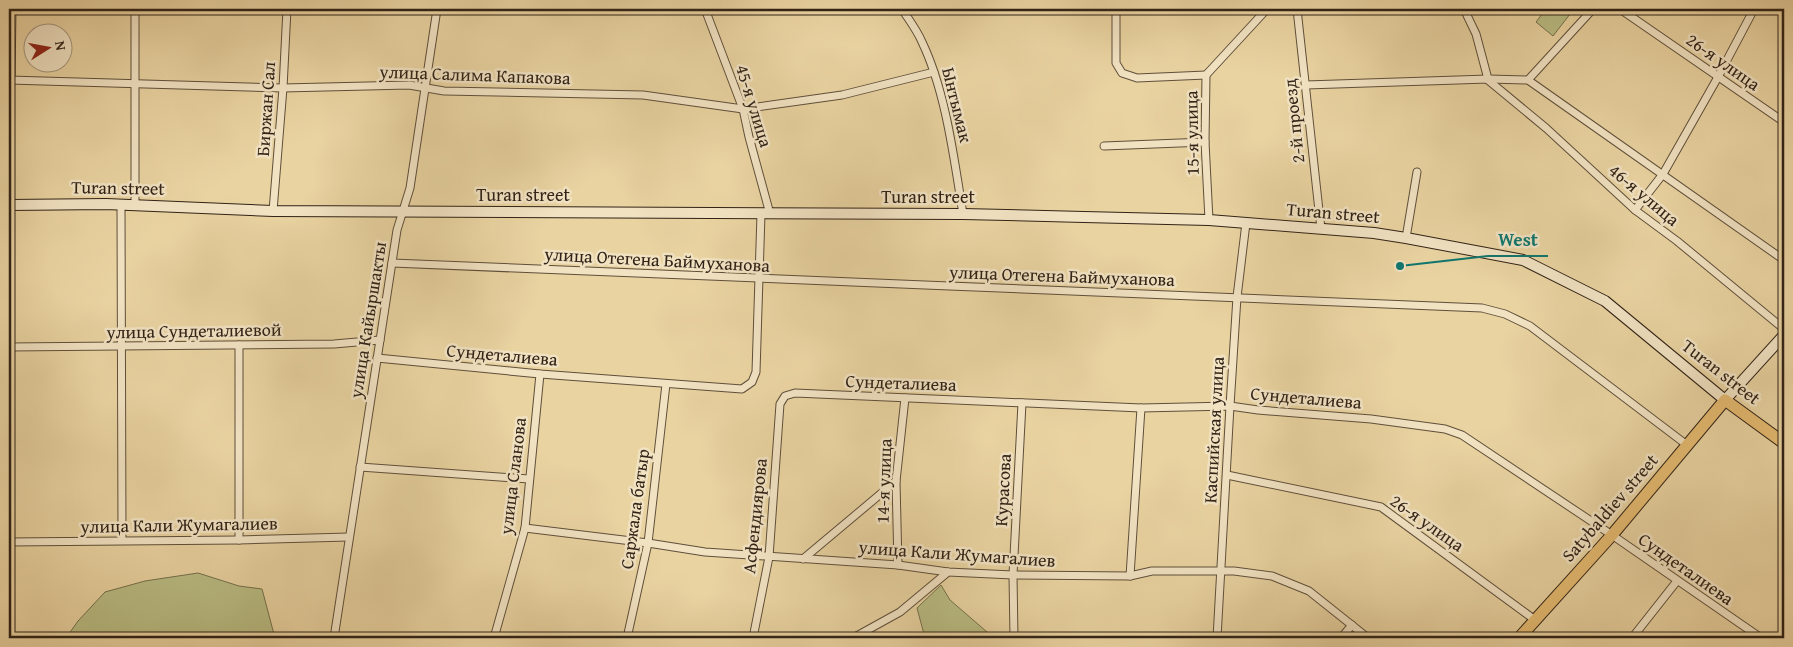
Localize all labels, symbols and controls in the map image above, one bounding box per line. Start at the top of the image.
north arrow [22,22,72,72]
street label: 26-я улица [1681,26,1766,97]
text: N [50,39,72,53]
street label: улица Салима Капакова [378,58,571,91]
street label: Биржан Сал [249,61,282,157]
street label: 45-я улица [729,61,780,151]
street label: Ынтымак [935,64,980,146]
street label: 2-й проезд [1276,77,1311,165]
street label: 15-я улица [1177,90,1206,176]
street label: 46-я улица [1603,157,1686,233]
street label: Turan street [71,173,166,202]
street label: Turan street [476,181,570,208]
street label: Turan street [881,183,975,210]
street label: Turan street [1285,195,1381,230]
callout: West [1488,222,1548,256]
text: West [1498,225,1539,253]
street label: улица Кайыршакты [342,239,393,401]
street label: улица Отегена Баймуханова [543,240,771,279]
street label: улица Отегена Баймуханова [948,258,1176,293]
street label: улица Сундеталиевой [105,315,282,346]
street label: Turan street [1676,332,1767,411]
street label: Сундеталиева [445,336,559,373]
street label: Каспийская улица [1196,356,1231,504]
street label: Сундеталиева [845,367,958,398]
street label: Сундеталиева [1249,379,1363,416]
street label: улица Сланова [492,415,533,537]
street label: 14-я улица [869,438,898,524]
street label: Саржала батыр [613,447,656,571]
street label: Satybaldiev street [1555,447,1665,568]
street label: Курасова [987,452,1018,527]
street label: Асфендиярова [735,457,774,575]
street label: 26-я улица [1385,487,1470,558]
street label: улица Кали Жумагалиев [79,509,278,540]
street label: Сундеталиева [1633,526,1740,612]
street label: улица Кали Жумагалиев [857,533,1057,574]

